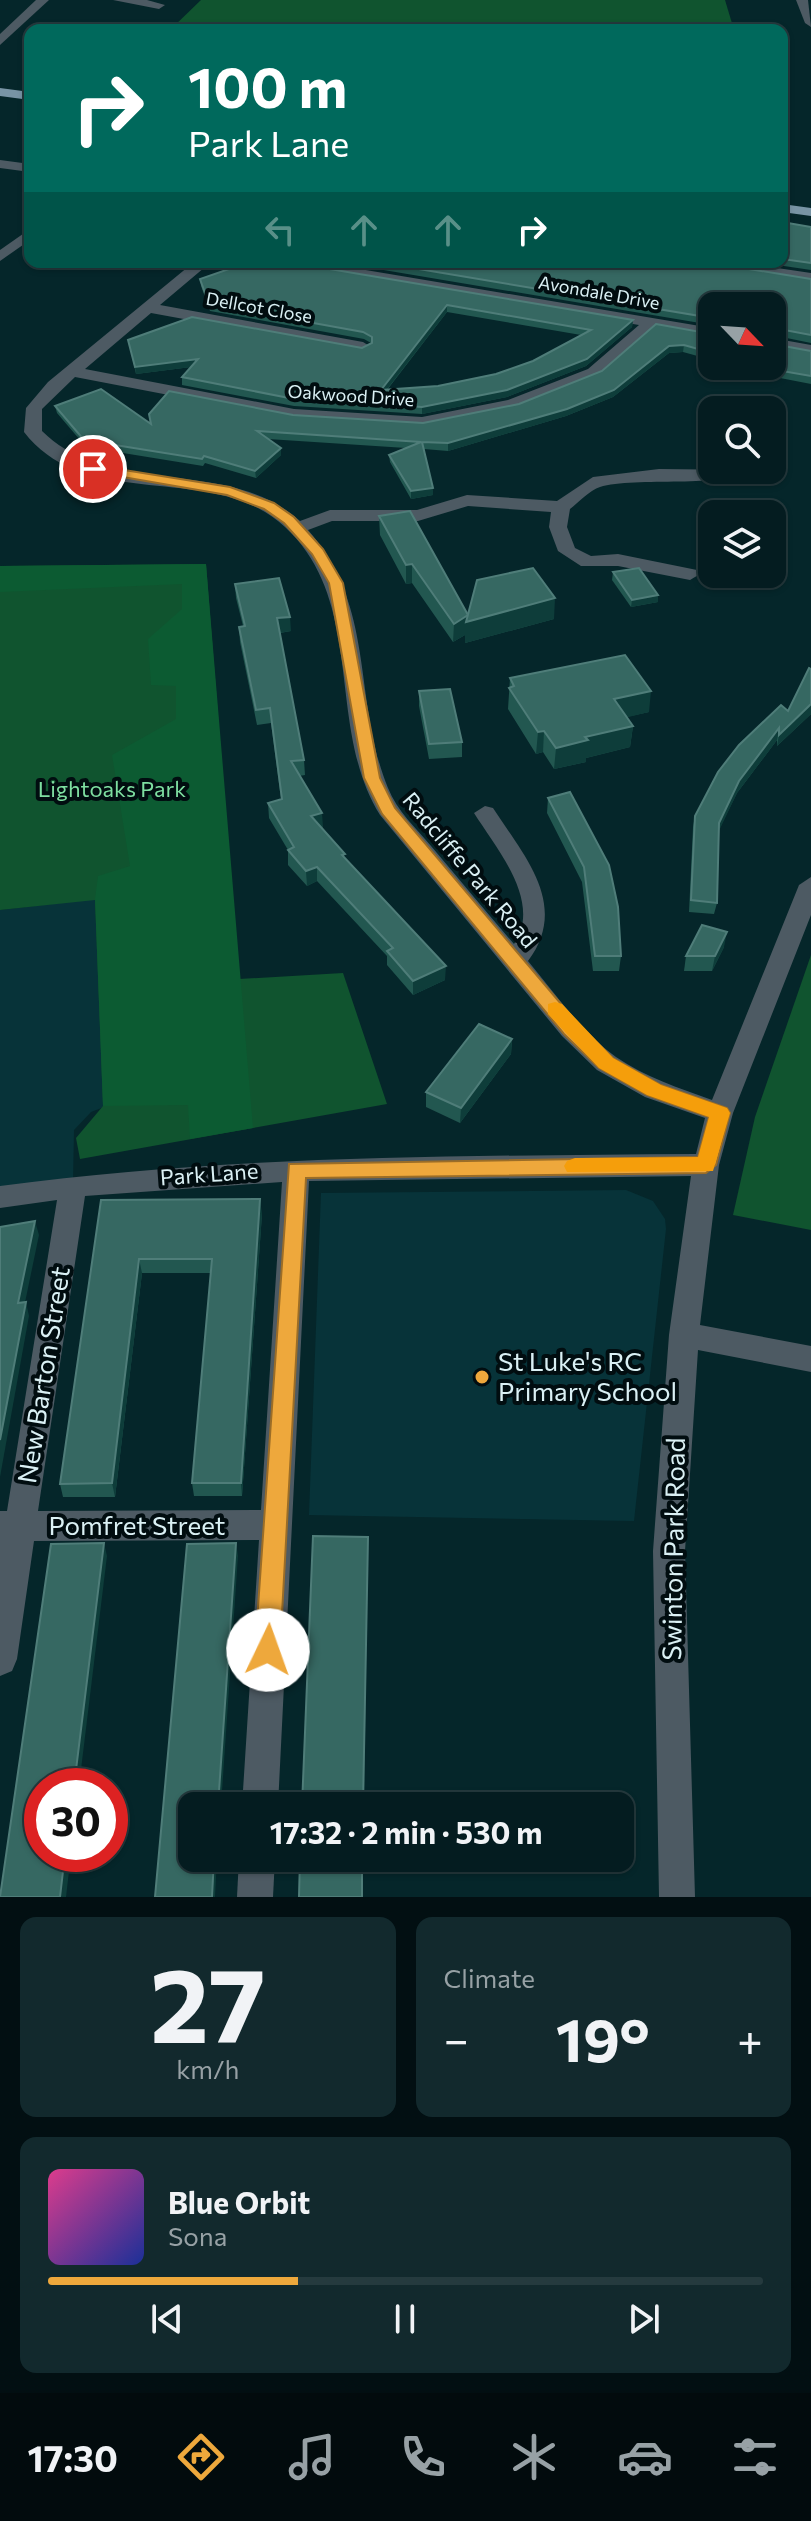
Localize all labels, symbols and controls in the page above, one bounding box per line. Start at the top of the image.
text: 100 m [188,51,347,120]
icon: right [56,56,160,160]
text: Park Lane [188,120,349,164]
icon: left [258,208,302,252]
icon: ahead [342,208,386,252]
icon: ahead [426,208,470,252]
icon: right [510,208,554,252]
street label: Avondale Drive [537,271,661,313]
street label: Dellcot Close [204,287,314,327]
north arrow [698,292,786,380]
map controls [698,292,786,588]
street label: Oakwood Drive [287,380,415,410]
button: search [698,396,786,484]
pin [59,435,127,503]
icon: arrive [71,447,115,491]
button: layers [698,500,786,588]
park label: Lightoaks Park [38,775,186,802]
street label: Radcliffe Park Road [397,786,543,953]
street label: Park Lane [159,1157,259,1190]
street label: New Barton Street [10,1264,75,1485]
place label: St Luke's RC Primary School [498,1345,677,1406]
marker: St Luke's RC Primary School [473,1368,491,1386]
street label: Swinton Park Road [655,1437,690,1661]
street label: Pomfret Street [49,1509,225,1540]
position arrow [226,1608,310,1692]
speed limit sign: 30 [24,1768,128,1872]
text: 17:32 · 2 min · 530 m [270,1813,542,1850]
text: 27 [150,1937,266,2064]
text: Climate [444,1962,535,1993]
text: 19° [556,2001,650,2074]
text: − [444,2011,469,2065]
text: + [737,2011,763,2065]
text: km/h [176,2053,239,2084]
text: Blue Orbit [168,2183,310,2220]
text: Sona [168,2220,227,2251]
icon: previous [145,2297,189,2341]
icon: pause [383,2297,427,2341]
icon: next [622,2297,666,2341]
icon: directions [173,2429,229,2485]
icon: music [284,2429,340,2485]
icon: phone [395,2429,451,2485]
icon: climate [506,2429,562,2485]
icon: car [617,2429,673,2485]
icon: filters [727,2429,783,2485]
text: 17:30 [27,2435,118,2479]

